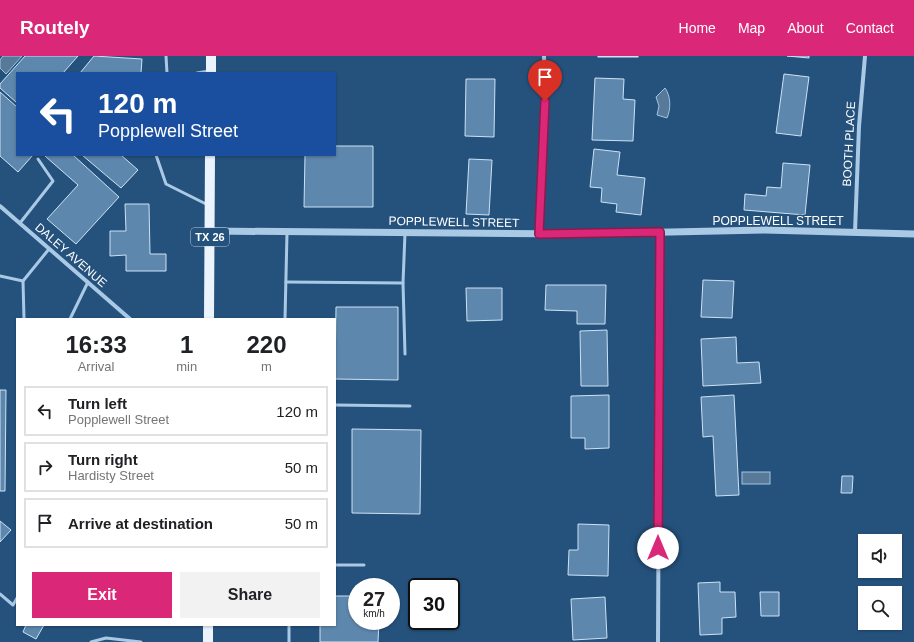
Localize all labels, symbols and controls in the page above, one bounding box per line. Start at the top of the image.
text: Routely [20,17,90,38]
text: Home [679,20,716,36]
text: Map [738,20,765,36]
text: About [787,20,824,36]
text: Contact [846,20,894,36]
pin [528,60,562,101]
icon: arrive [534,66,556,88]
icon: left [32,88,84,140]
text: 120 m [98,88,177,119]
street label: BOOTH PLACE [840,101,858,187]
text: Popplewell Street [98,121,238,141]
street label: POPPLEWELL STREET [388,214,520,230]
street label: POPPLEWELL STREET [713,214,844,228]
street label: DALEY AVENUE [32,220,110,290]
road number: TX 26 [191,228,229,246]
text: 16:33 [65,331,127,358]
text: 1 [180,331,193,358]
text: 220 [247,331,287,358]
text: Arrival [78,359,115,374]
text: min [176,359,197,374]
text: m [261,359,272,374]
text: Turn left [68,395,127,412]
icon: left [34,400,56,422]
text: 120 m [276,403,318,420]
text: Popplewell Street [68,412,169,427]
text: Turn right [68,451,138,468]
icon: right [34,456,56,478]
text: 50 m [285,459,318,476]
text: Hardisty Street [68,468,154,483]
icon: arrive [34,512,56,534]
text: Arrive at destination [68,515,213,532]
text: 50 m [285,515,318,532]
position arrow [637,527,679,569]
map controls [858,534,902,630]
button: sound [858,534,902,578]
button: Exit [32,572,172,618]
button: Share [180,572,320,618]
speed limit sign: 30 [408,578,460,630]
button: search [858,586,902,630]
text: 27 [363,588,385,610]
text: km/h [363,608,385,619]

